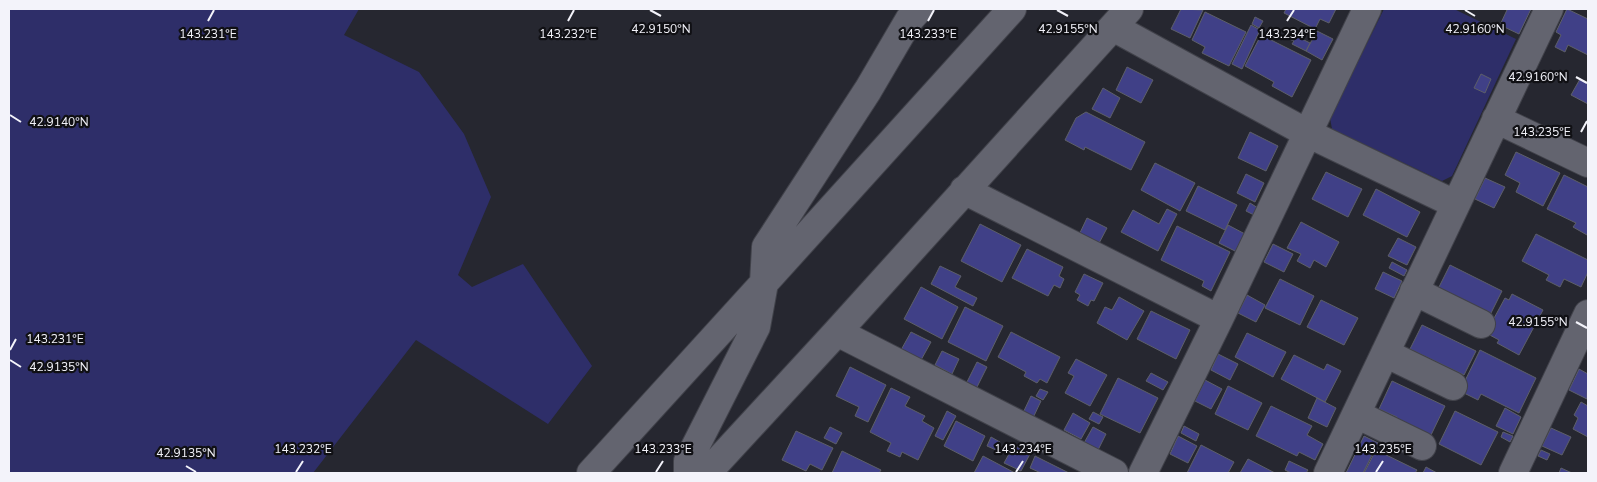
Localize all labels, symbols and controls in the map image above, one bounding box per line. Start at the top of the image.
text: 42.9150°N [631,21,691,37]
text: 42.9155°N [1038,21,1098,37]
text: 42.9160°N [1445,21,1505,37]
text: 143.231°E [179,26,237,42]
text: 143.232°E [539,26,597,42]
text: 143.233°E [899,26,957,42]
text: 143.234°E [1258,26,1316,42]
text: 42.9160°N [1508,69,1568,85]
text: 42.9140°N [29,114,89,130]
text: 143.235°E [1513,124,1571,140]
text: 42.9155°N [1508,314,1568,330]
text: 143.231°E [26,331,84,347]
text: 42.9135°N [29,359,89,375]
text: 143.232°E [274,441,332,457]
text: 143.233°E [634,441,692,457]
text: 143.234°E [994,441,1052,457]
text: 143.235°E [1354,441,1412,457]
text: 42.9135°N [156,445,216,461]

